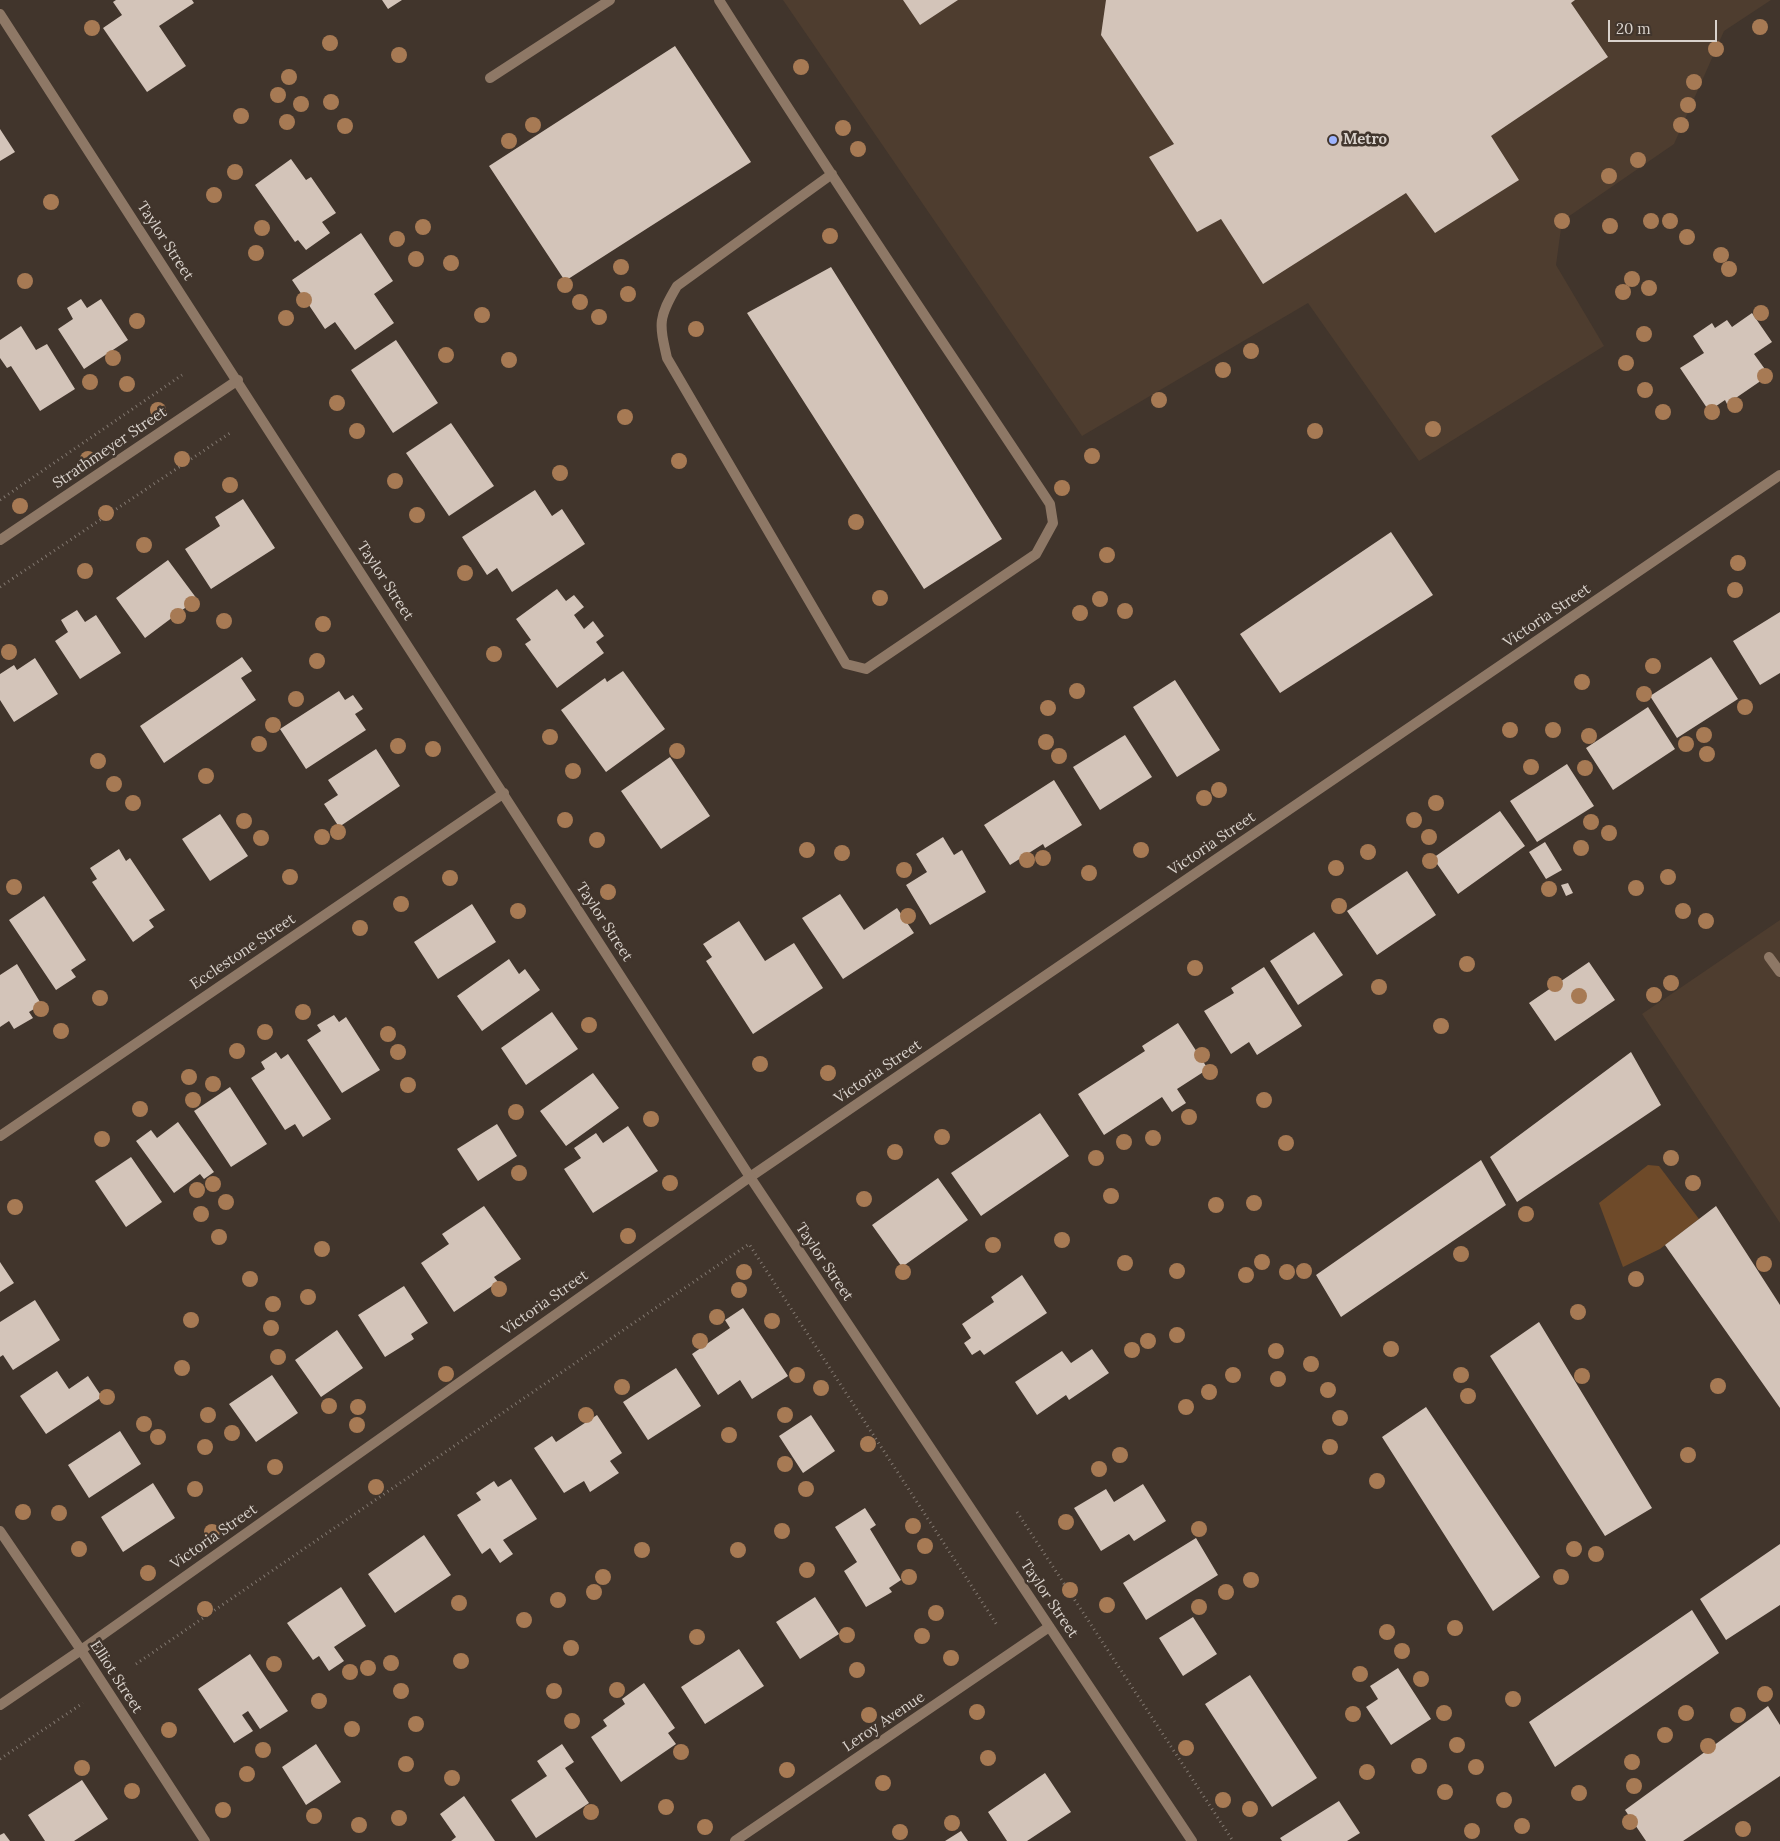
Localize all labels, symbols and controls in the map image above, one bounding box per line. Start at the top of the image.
scale bar [1610,10,1719,42]
text: 20 m [1616,19,1651,38]
place label: Metro [1343,131,1387,149]
marker: Metro [1327,134,1339,146]
street label: Taylor Street [133,198,197,284]
street label: Strathmeyer Street [50,403,170,493]
street label: Taylor Street [353,538,417,624]
street label: Victoria Street [1500,580,1594,652]
street label: Victoria Street [1165,808,1259,880]
street label: Taylor Street [572,879,636,965]
street label: Ecclestone Street [187,910,299,994]
street label: Victoria Street [831,1036,925,1108]
street label: Taylor Street [791,1219,857,1305]
street label: Victoria Street [498,1267,592,1339]
street label: Victoria Street [167,1501,261,1573]
street label: Taylor Street [1016,1556,1082,1642]
street label: Elliot Street [86,1637,146,1717]
street label: Leroy Avenue [840,1688,928,1756]

